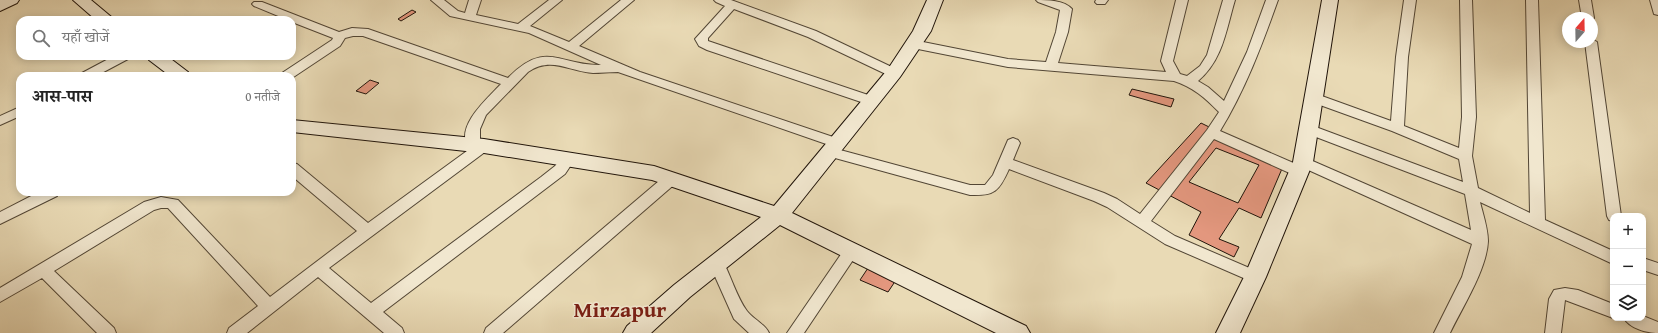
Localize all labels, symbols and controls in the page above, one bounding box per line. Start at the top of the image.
north arrow [1562,12,1598,48]
search box [16,16,296,60]
text: यहाँ खोजें [62,26,109,47]
icon: search [30,27,52,49]
text: आस-पास [32,83,92,108]
text: 0 नतीजे [245,87,280,106]
map controls [1610,213,1646,321]
button: + [1610,213,1646,249]
button: − [1610,249,1646,285]
button: layers [1610,285,1646,321]
district label: Mirzapur [574,293,666,325]

